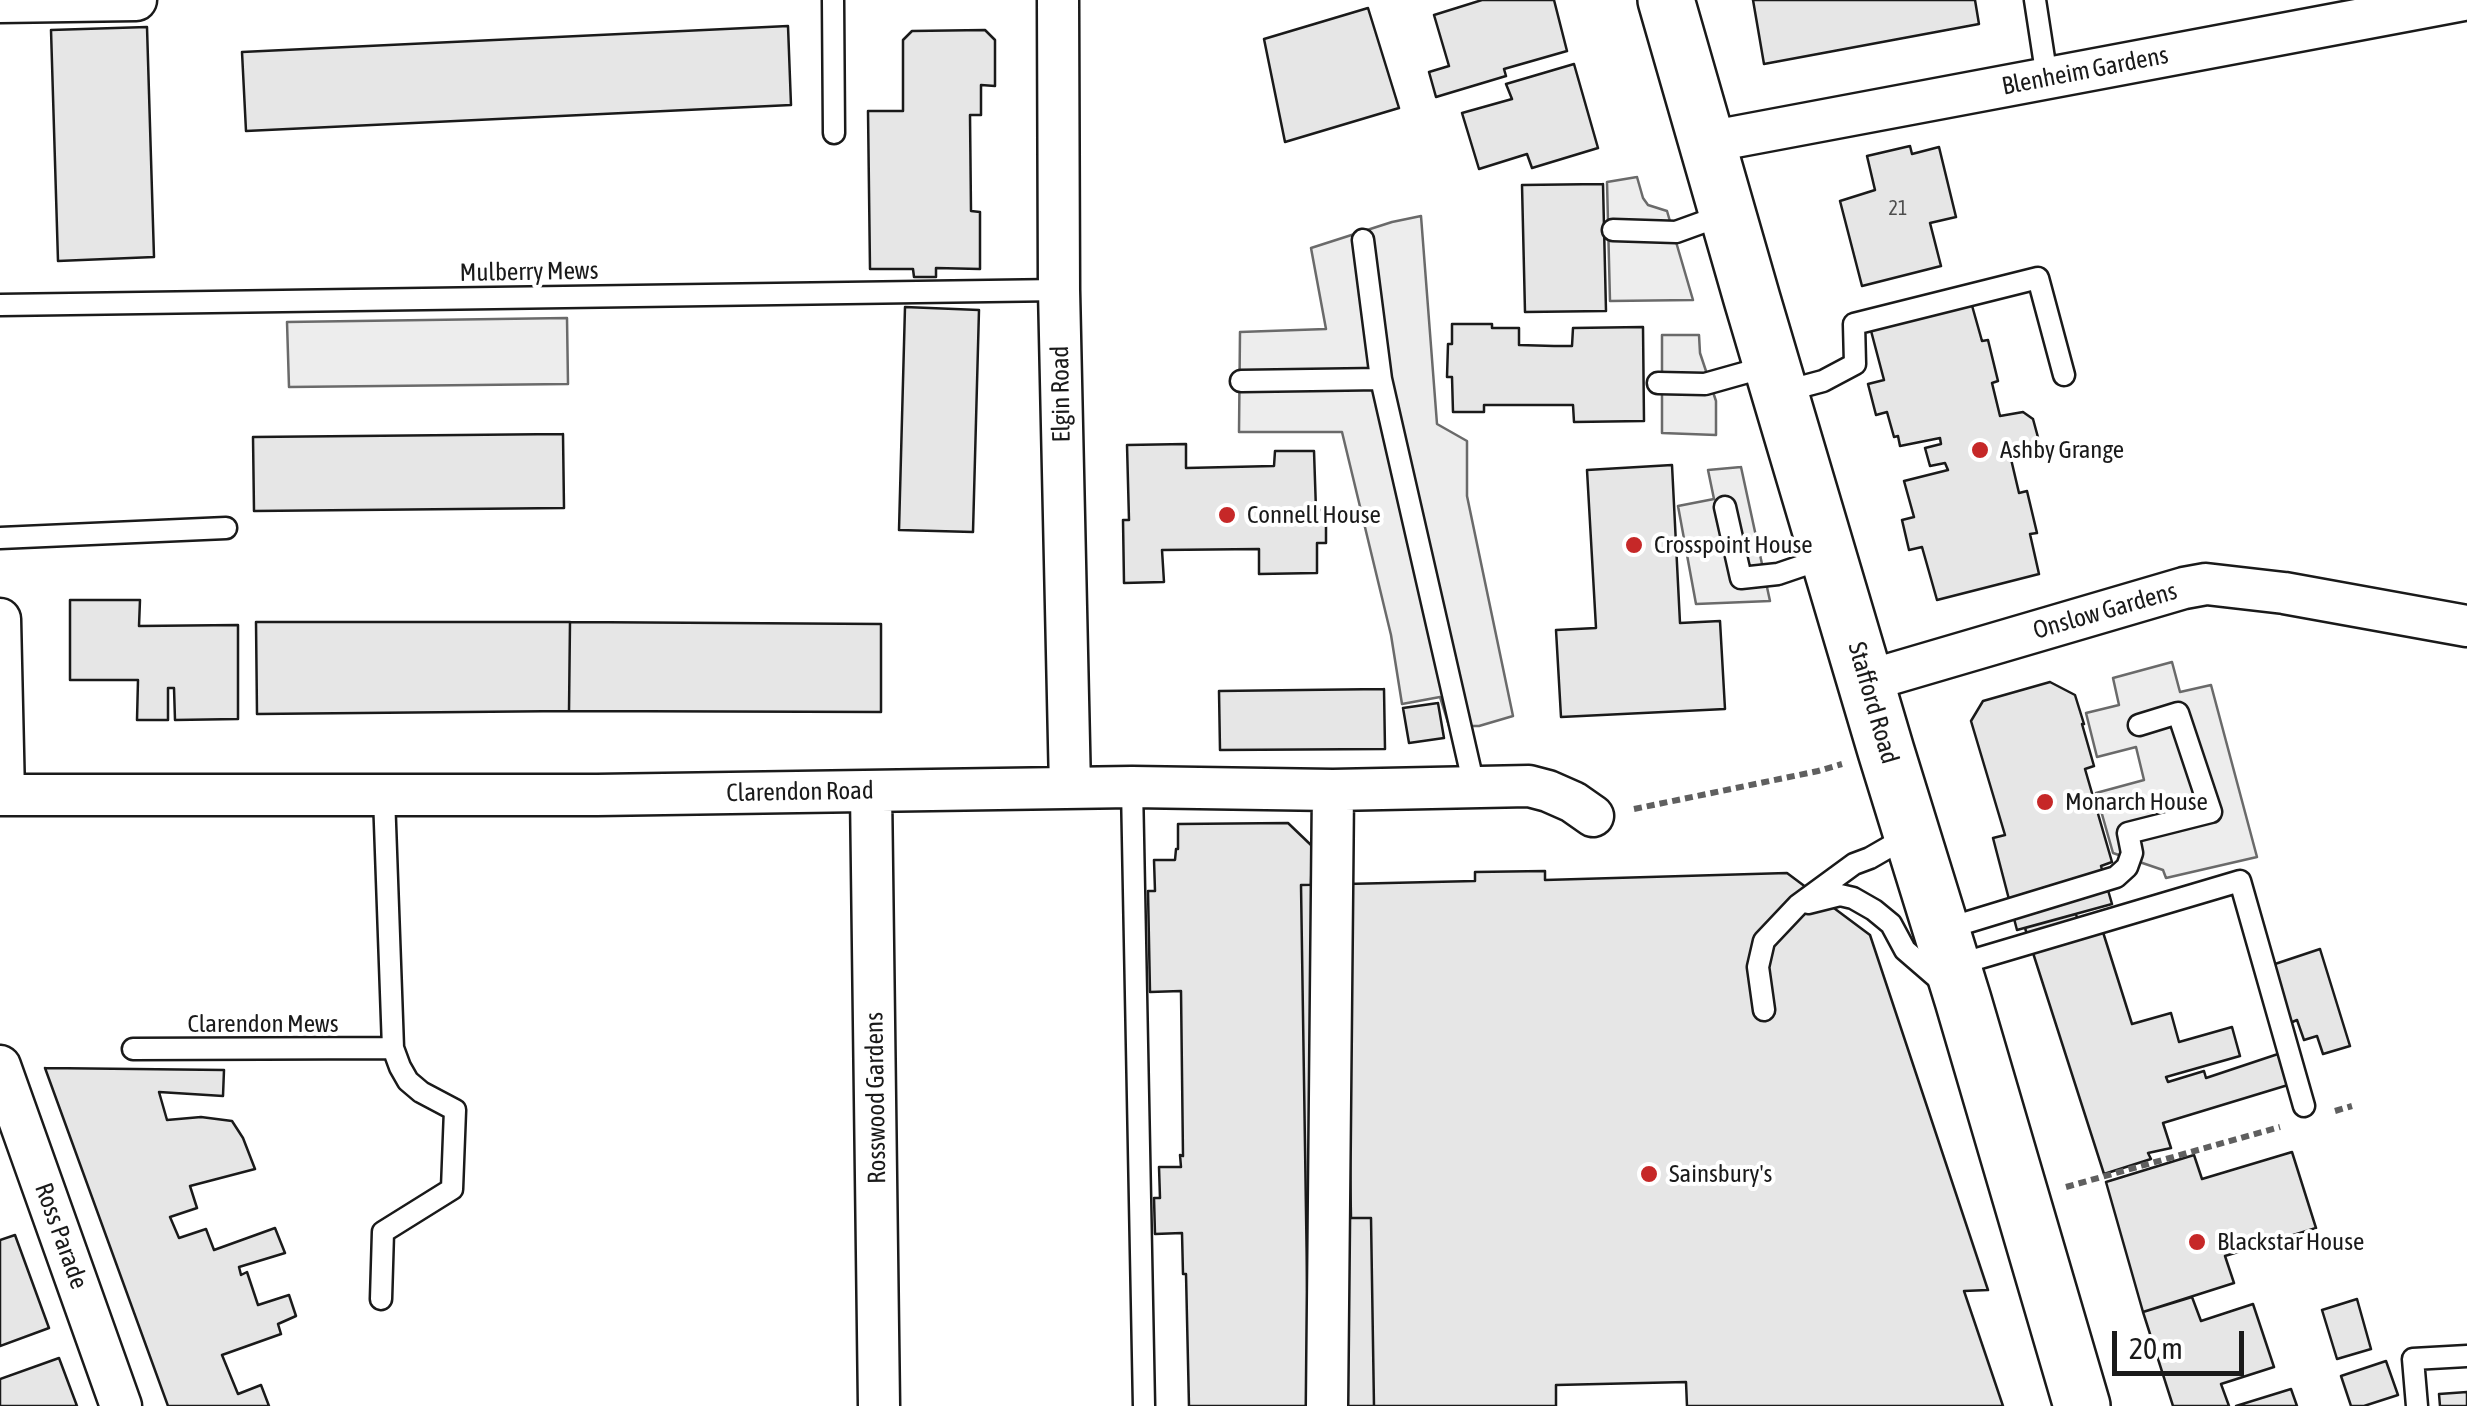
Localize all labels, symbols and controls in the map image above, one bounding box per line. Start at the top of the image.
street label: Blenheim Gardens [1999,40,2171,102]
house number: 21 [1889,197,1907,221]
street label: Mulberry Mews [459,256,599,288]
street label: Elgin Road [1045,345,1077,443]
place label: Ashby Grange [2000,435,2124,465]
marker: Ashby Grange [1969,439,1991,461]
place label: Connell House [1247,500,1381,530]
marker: Connell House [1216,504,1238,526]
place label: Crosspoint House [1654,530,1813,560]
marker: Crosspoint House [1623,534,1645,556]
street label: Onslow Gardens [2030,576,2180,646]
street label: Stafford Road [1841,639,1905,767]
street label: Clarendon Road [726,776,874,808]
place label: Monarch House [2065,787,2208,817]
marker: Monarch House [2034,791,2056,813]
street label: Clarendon Mews [187,1009,339,1039]
street label: Rosswood Gardens [860,1012,892,1184]
place label: Sainsbury's [1669,1159,1772,1189]
marker: Sainsbury's [1638,1163,1660,1185]
street label: Ross Parade [28,1179,94,1293]
place label: Blackstar House [2217,1227,2364,1257]
marker: Blackstar House [2186,1231,2208,1253]
scale bar [2117,1311,2250,1373]
text: 20 m [2129,1331,2183,1365]

